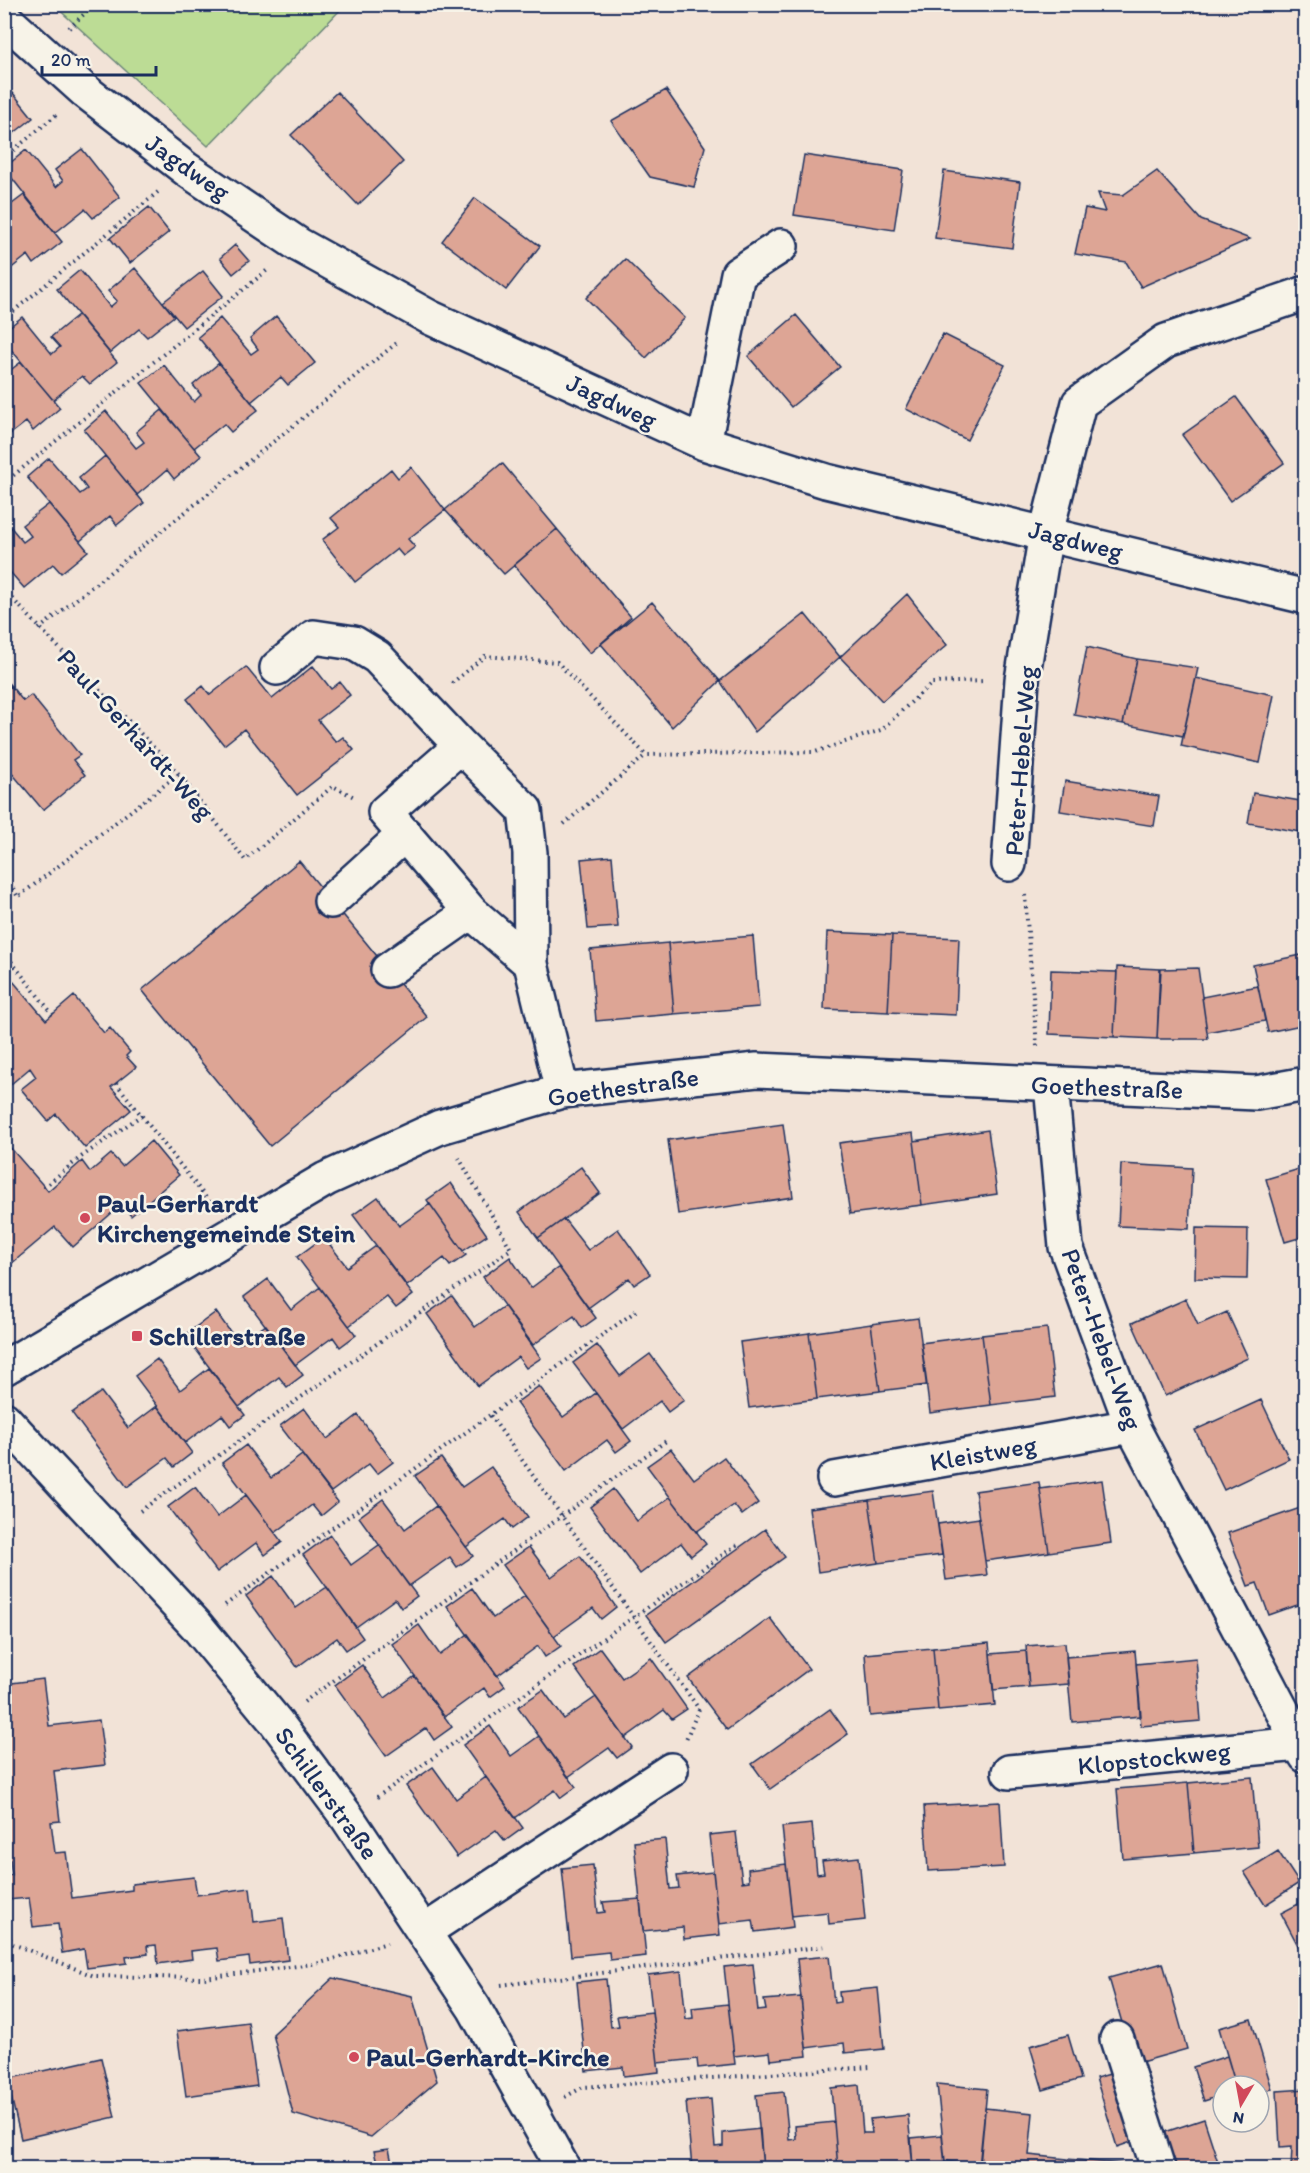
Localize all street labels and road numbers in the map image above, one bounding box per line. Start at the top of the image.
street label: Jagdweg [139,126,237,208]
street label: Jagdweg [562,366,663,436]
street label: Jagdweg [1025,513,1127,567]
street label: Paul-Gerhardt-Weg [51,642,222,827]
street label: Peter-Hebel-Weg [997,664,1043,857]
street label: Goethestraße [545,1061,701,1113]
street label: Goethestraße [1030,1068,1184,1106]
street label: Peter-Hebel-Weg [1054,1244,1150,1435]
street label: Kleistweg [927,1428,1040,1478]
street label: Schillerstraße [268,1720,386,1866]
street label: Klopstockweg [1076,1734,1233,1782]

